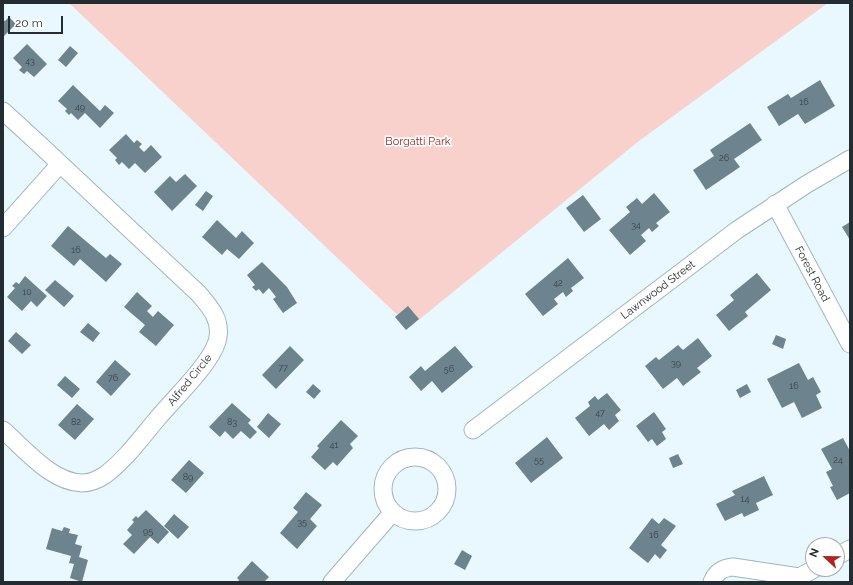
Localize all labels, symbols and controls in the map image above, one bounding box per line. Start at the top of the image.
scale bar [10,8,65,34]
text: 20 m [15,16,43,30]
house number: 43 [25,56,35,66]
house number: 16 [799,97,809,107]
house number: 49 [75,102,85,112]
park label: Borgatti Park [385,135,451,149]
house number: 26 [719,153,729,163]
house number: 34 [631,220,641,230]
street label: Forest Road [792,244,832,304]
house number: 16 [71,245,81,255]
street label: Lawnwood Street [618,258,698,322]
house number: 42 [553,278,563,288]
house number: 10 [22,287,32,297]
street label: Alfred Circle [165,351,215,409]
house number: 39 [671,358,681,368]
house number: 77 [278,363,288,373]
house number: 56 [444,364,454,374]
house number: 76 [108,373,118,383]
house number: 16 [789,381,799,391]
house number: 47 [595,408,605,418]
house number: 82 [71,417,81,427]
house number: 83 [227,417,237,427]
house number: 41 [330,440,338,450]
house number: 55 [534,455,544,465]
house number: 24 [833,455,843,465]
house number: 89 [183,472,193,482]
house number: 14 [741,494,749,504]
house number: 35 [297,517,307,527]
house number: 95 [143,526,153,536]
house number: 16 [649,530,659,540]
north arrow [805,537,845,577]
text: N [807,546,822,559]

